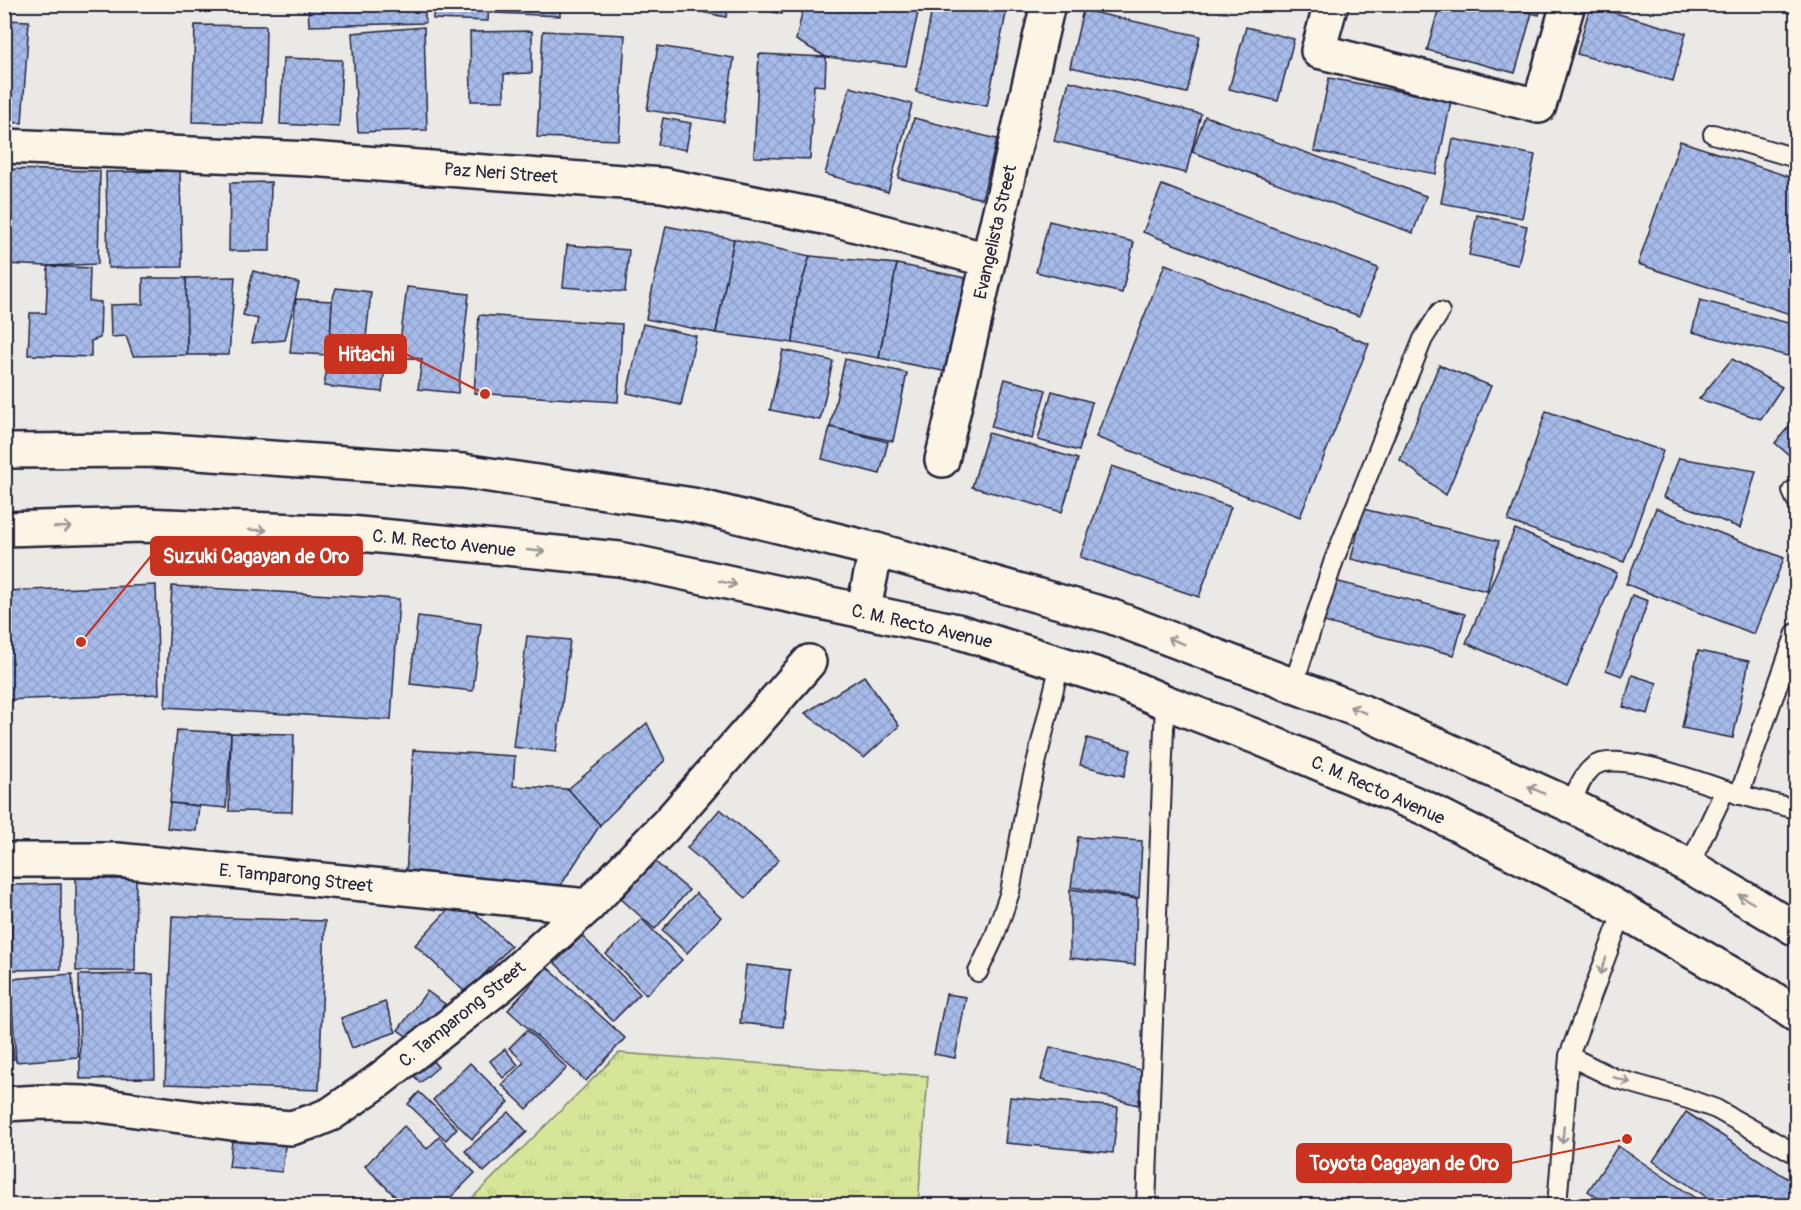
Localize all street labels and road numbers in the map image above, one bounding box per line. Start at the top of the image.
street label: Paz Neri Street [443,158,560,189]
street label: Evangelista Street [969,162,1022,302]
street label: C. M. Recto Avenue [371,525,517,562]
street label: C. M. Recto Avenue [849,599,995,654]
street label: C. M. Recto Avenue [1307,751,1448,830]
street label: E. Tamparong Street [218,859,375,898]
street label: C. Tamparong Street [394,956,531,1073]

